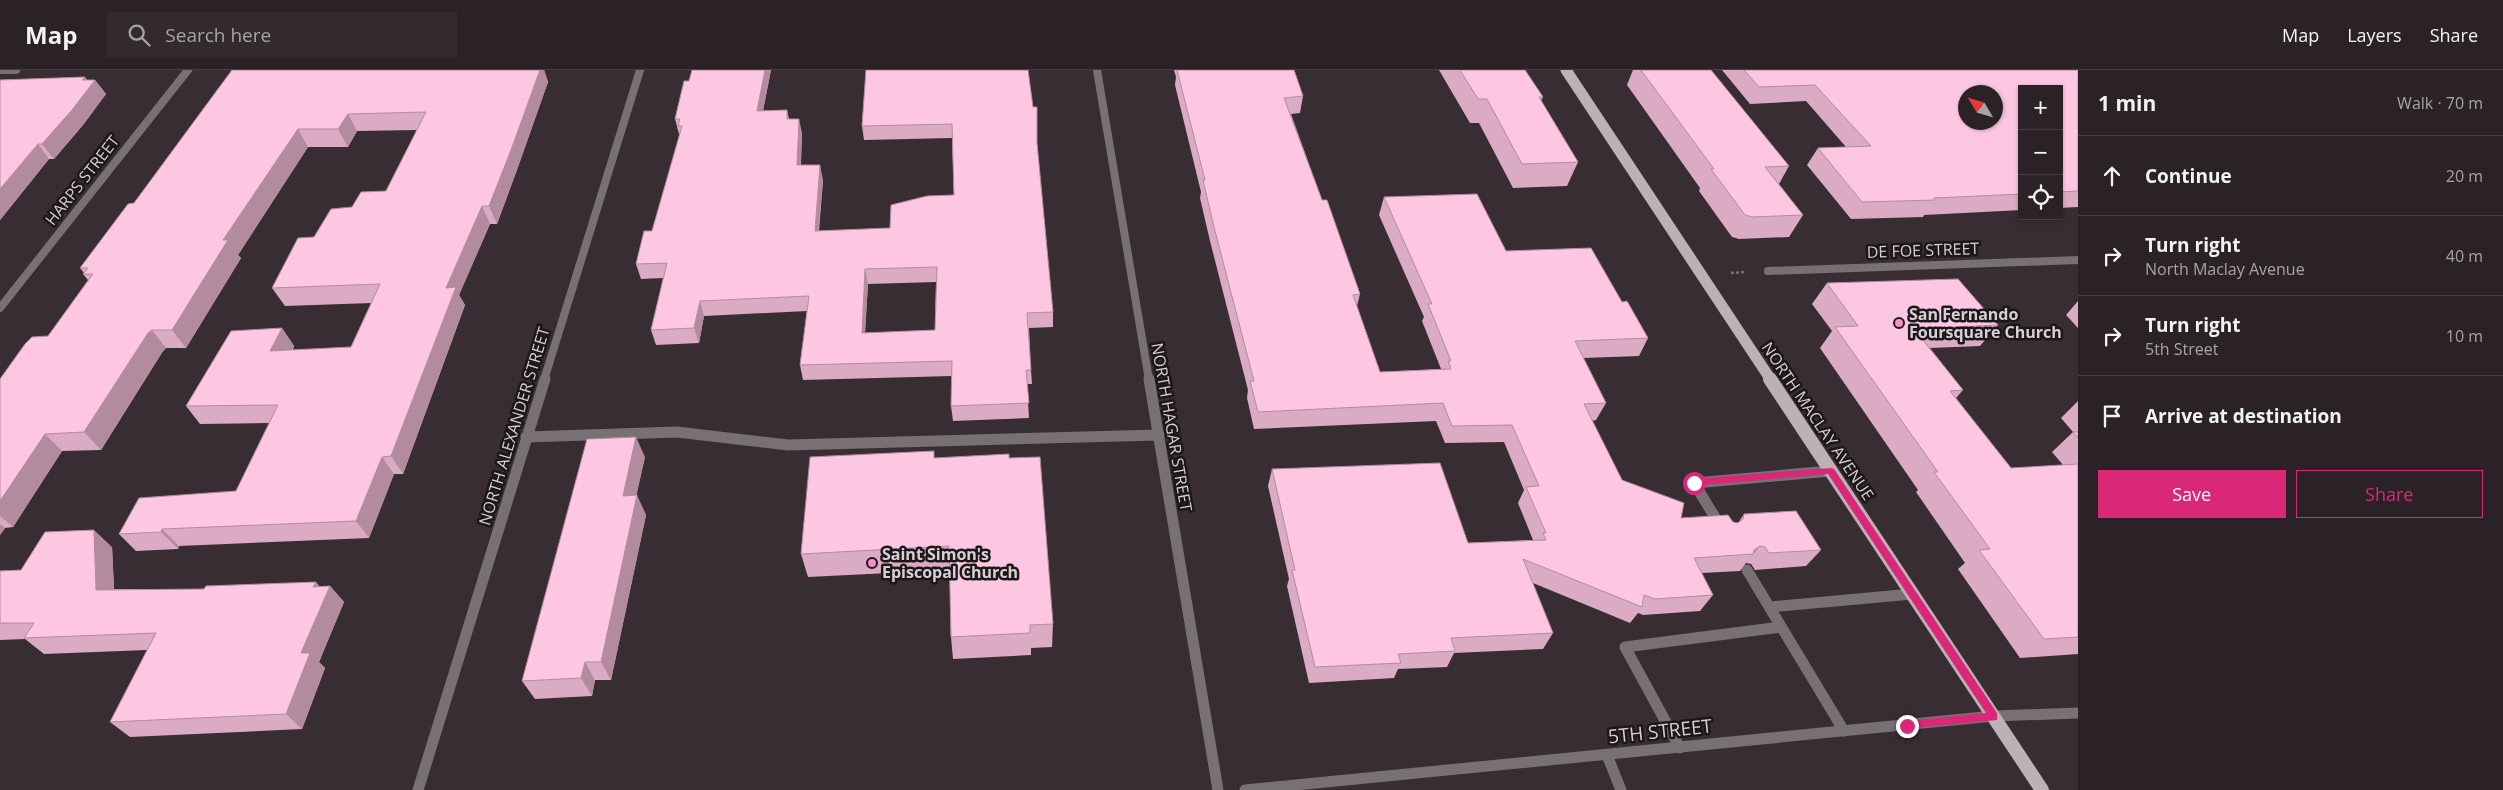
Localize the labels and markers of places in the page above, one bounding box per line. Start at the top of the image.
place label: San Fernando Foursquare Church [1909,303,2062,343]
marker: San Fernando Foursquare Church [1893,317,1905,329]
place label: Saint Simon's Episcopal Church [882,543,1018,583]
marker: Saint Simon's Episcopal Church [866,557,878,569]

